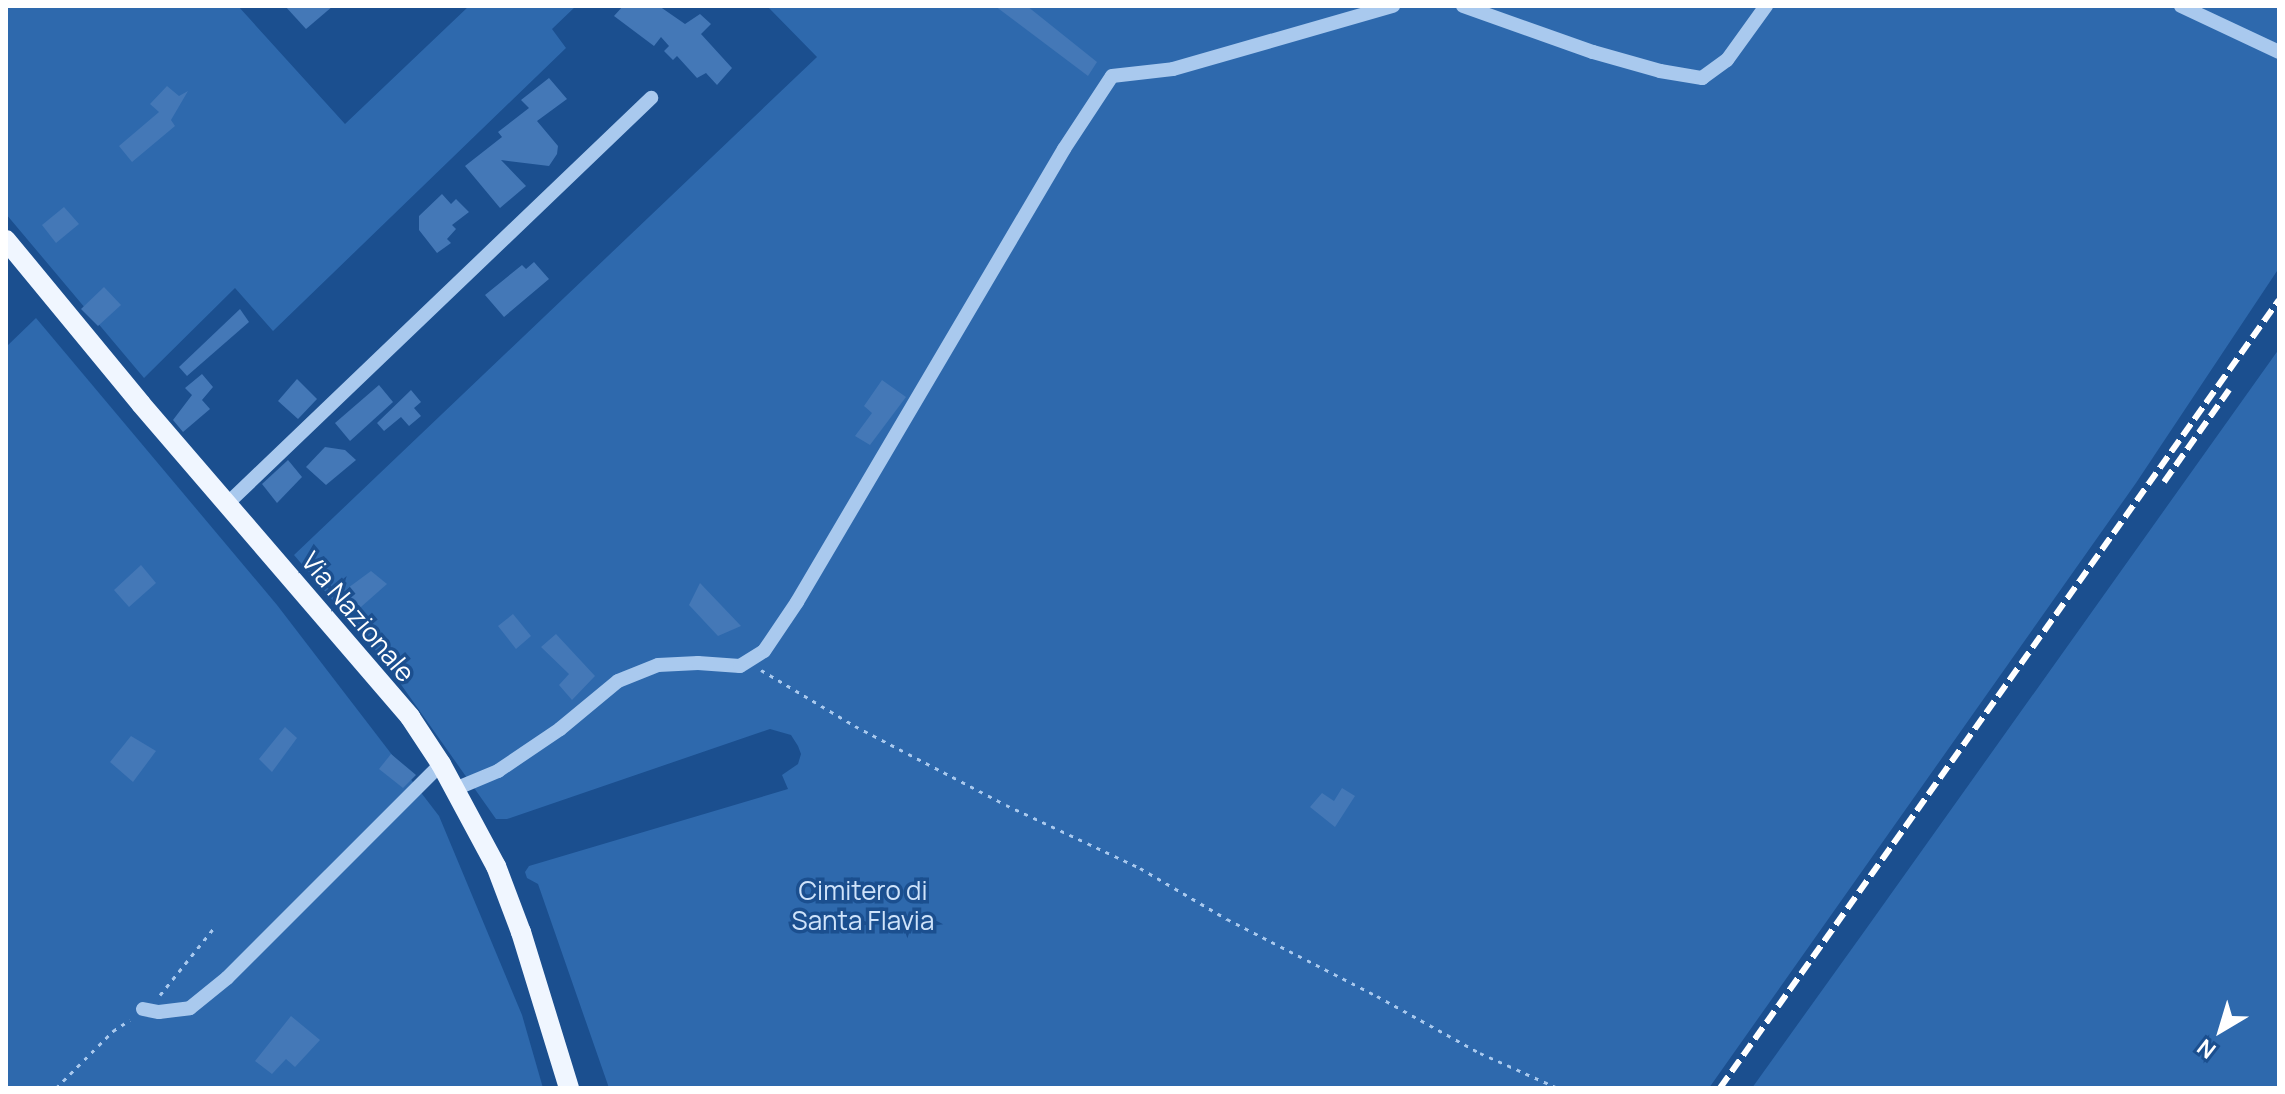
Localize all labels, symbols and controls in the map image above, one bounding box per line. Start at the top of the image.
street label: Via Nazionale [295,546,421,688]
park label: Cimitero di Santa Flavia [792,875,934,936]
north arrow [2181,990,2261,1070]
text: N [2191,1032,2222,1066]

